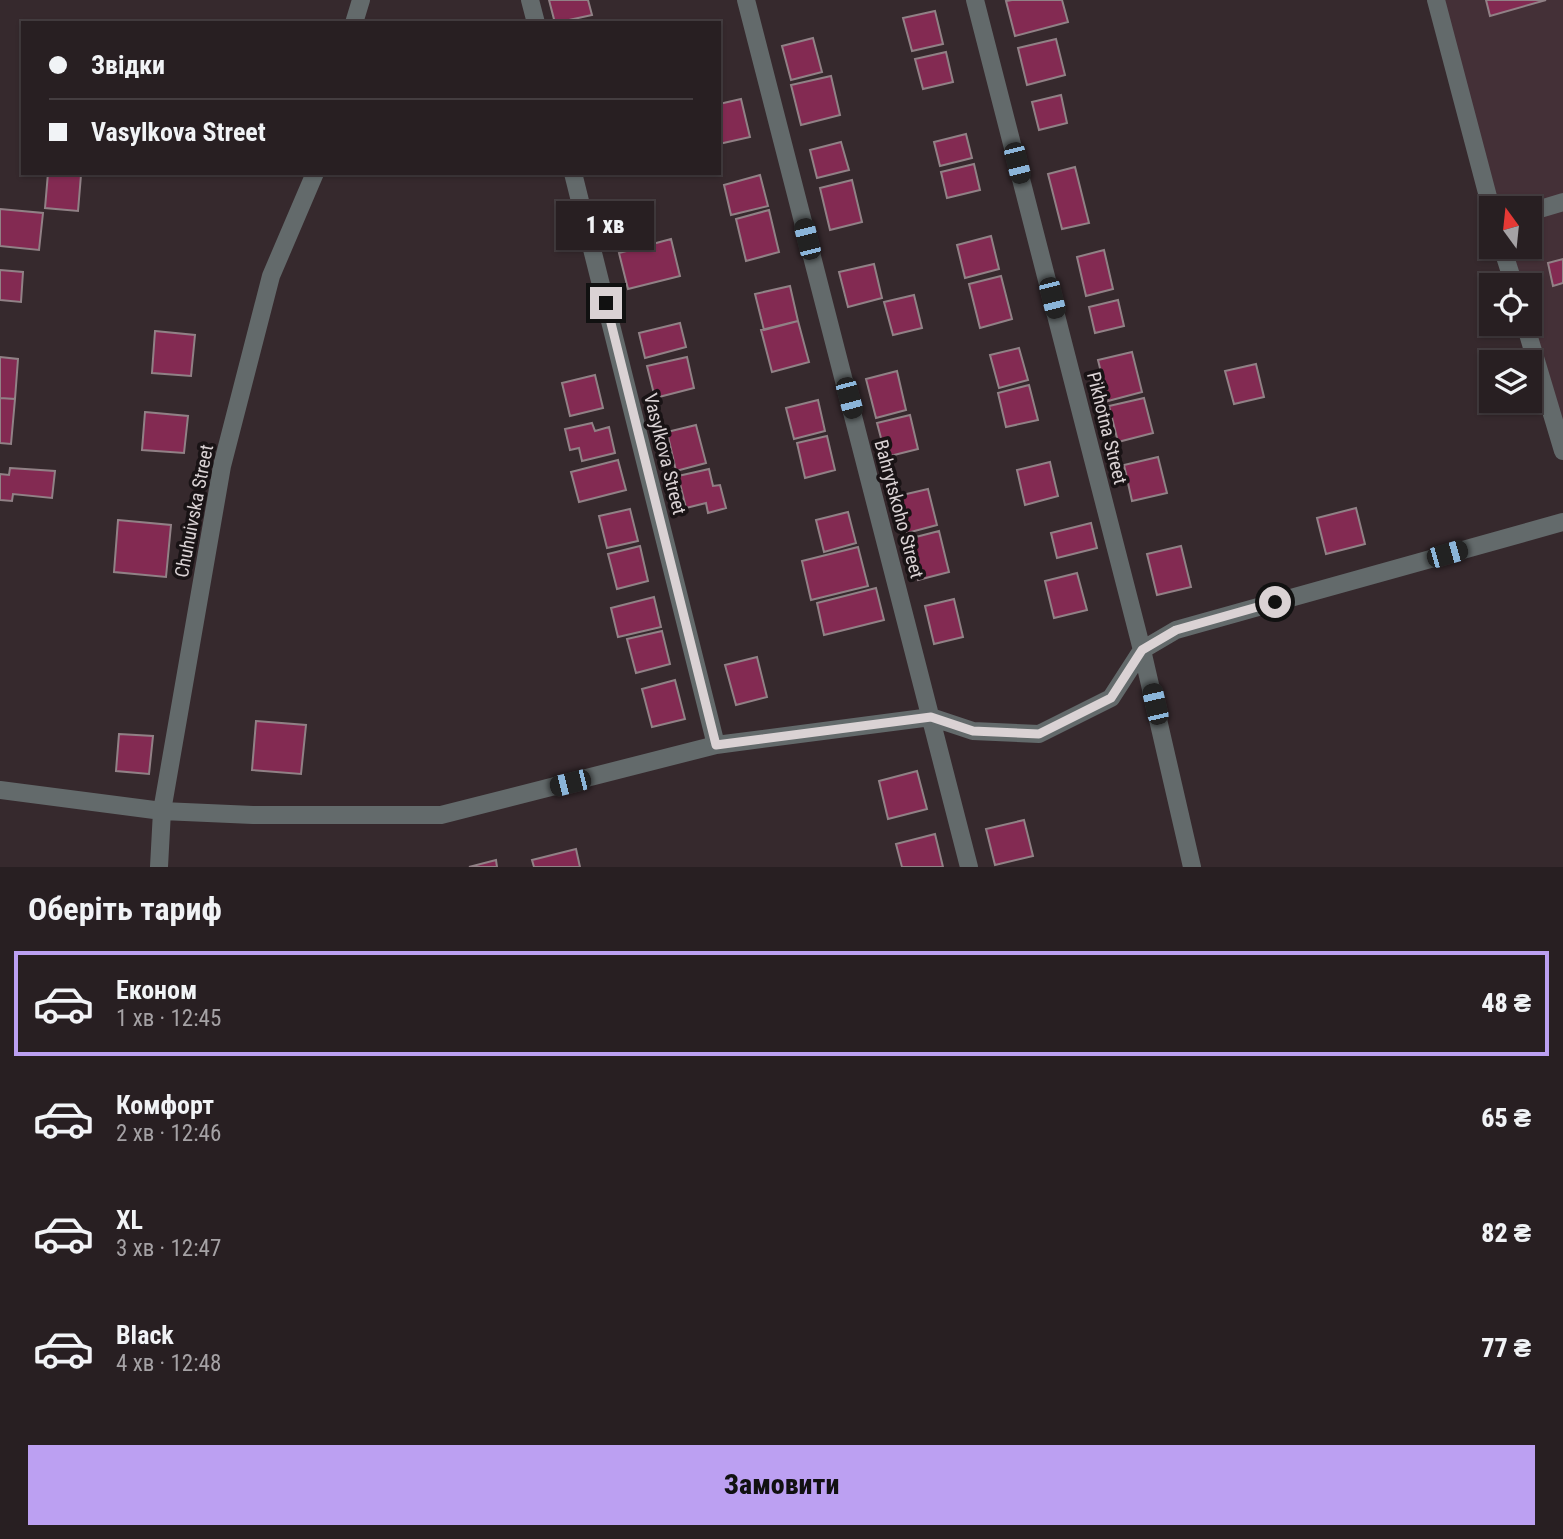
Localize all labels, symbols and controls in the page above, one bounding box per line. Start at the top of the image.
text: Звідки [91,50,165,80]
text: Vasylkova Street [91,117,266,147]
car [1002,140,1033,186]
north arrow [1479,196,1542,259]
map controls [1479,196,1542,413]
callout: 1 хв [557,202,655,250]
text: 1 хв [586,212,624,239]
car [792,216,823,262]
button: locate [1479,273,1542,336]
car [1037,275,1068,321]
route end [590,287,622,319]
button: layers [1479,350,1542,413]
street label: Pikhotna Street [1082,369,1132,487]
car [834,375,865,421]
street label: Vasylkova Street [639,391,691,517]
street label: Bahrytskoho Street [869,437,929,581]
street label: Chuhuivska Street [170,442,218,580]
car [1424,538,1471,570]
route start [1259,586,1291,618]
car [1141,681,1170,727]
car [548,768,593,798]
text: Оберіть тариф [28,890,222,928]
icon: car [32,972,95,1035]
text: Економ [116,975,197,1005]
text: 48 ₴ [1481,988,1531,1018]
text: 1 хв · 12:45 [116,1005,221,1032]
icon: car [32,1087,95,1150]
text: Комфорт [116,1090,214,1120]
text: 65 ₴ [1481,1103,1531,1133]
text: 2 хв · 12:46 [116,1120,221,1147]
icon: car [32,1202,95,1265]
text: XL [116,1205,143,1235]
text: 82 ₴ [1481,1218,1531,1248]
text: 3 хв · 12:47 [116,1235,221,1262]
icon: car [32,1317,95,1380]
text: Black [116,1320,174,1350]
text: 77 ₴ [1481,1333,1531,1363]
text: 4 хв · 12:48 [116,1350,221,1377]
button: Замовити [28,1445,1535,1525]

